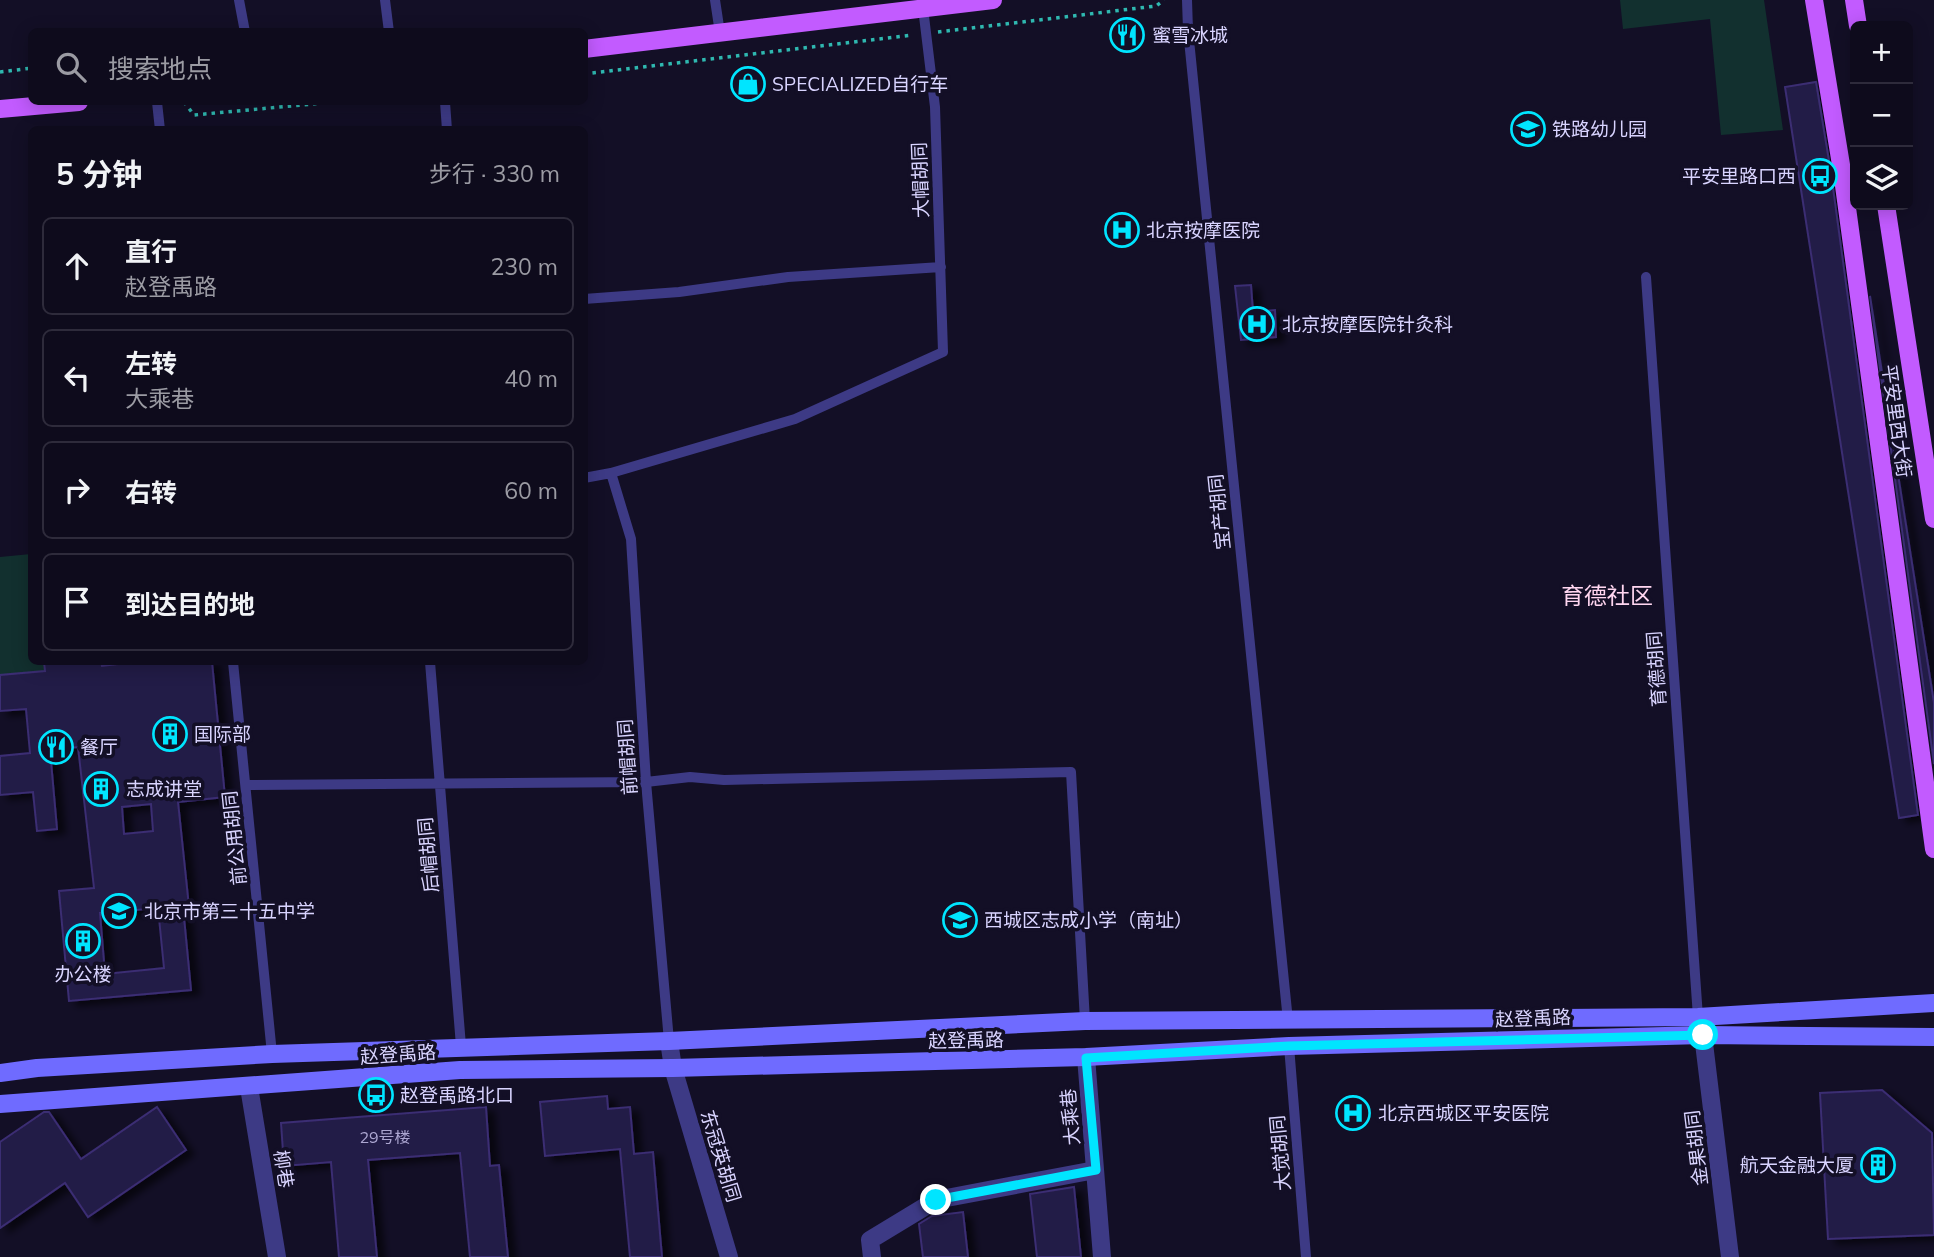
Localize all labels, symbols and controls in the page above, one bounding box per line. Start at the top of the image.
restaurant icon: 蜜雪冰城 [1108,16,1146,54]
map controls [1850,21,1913,210]
button: + [1850,21,1913,84]
place label: 蜜雪冰城 [1152,23,1228,47]
search box [28,28,588,105]
icon: search [52,48,90,86]
text: 搜索地点 [108,52,212,85]
shop icon: SPECIALIZED自行车 [729,65,767,103]
place label: SPECIALIZED自行车 [772,72,948,96]
button: − [1850,84,1913,147]
school or university icon: 铁路幼儿园 [1509,110,1547,148]
place label: 铁路幼儿园 [1552,117,1647,141]
street label: 大帽胡同 [907,142,933,218]
button: layers [1850,147,1913,210]
text: 5 分钟 [56,155,142,193]
bus stop icon: 平安里路口西 [1801,157,1839,195]
text: 步行 · 330 m [429,159,560,188]
place label: 平安里路口西 [1682,164,1796,188]
hospital icon: 北京按摩医院 [1103,211,1141,249]
place label: 北京按摩医院 [1146,218,1260,242]
text: 直行 [125,235,177,268]
icon: ahead [58,247,96,285]
text: 230 m [490,252,558,281]
text: 赵登禹路 [125,272,217,301]
hospital icon: 北京按摩医院针灸科 [1238,305,1276,343]
place label: 北京按摩医院针灸科 [1282,312,1453,336]
text: 左转 [125,347,177,380]
icon: left [58,359,96,397]
street label: 平安里西大街 [1877,363,1917,479]
text: 40 m [504,364,558,393]
text: 大乘巷 [125,384,194,413]
icon: right [58,471,96,509]
street label: 宝产胡同 [1203,473,1235,551]
text: 右转 [125,476,177,509]
text: 60 m [504,476,558,505]
district label: 育德社区 [1561,581,1653,610]
icon: arrive [58,583,96,621]
text: 到达目的地 [125,588,255,621]
street label: 育德胡同 [1641,630,1671,708]
building icon: 国际部 [151,715,189,753]
street label: 前帽胡同 [612,718,642,796]
place label: 国际部 [194,722,251,746]
restaurant icon: 餐厅 [37,728,75,766]
place label: 餐厅 [80,735,118,759]
building icon: 志成讲堂 [82,770,120,808]
place label: 志成讲堂 [126,777,202,801]
street label: 前公用胡同 [217,789,251,887]
street label: 后帽胡同 [413,816,443,894]
school or university icon: 北京市第三十五中学 [100,892,138,930]
place label: 北京市第三十五中学 [144,899,315,923]
school or university icon: 西城区志成小学（南址） [941,901,979,939]
place label: 西城区志成小学（南址） [984,908,1193,932]
building icon: 办公楼 [64,922,102,960]
place label: 办公楼 [54,962,112,986]
street label: 赵登禹路 [1495,1005,1571,1031]
route start [1687,1019,1718,1050]
street label: 赵登禹路 [928,1027,1004,1053]
street label: 赵登禹路 [359,1039,437,1069]
bus stop icon: 赵登禹路北口 [357,1076,395,1114]
place label: 赵登禹路北口 [400,1083,514,1107]
street label: 大乘巷 [1056,1088,1084,1146]
hospital icon: 北京西城区平安医院 [1334,1094,1372,1132]
place label: 北京西城区平安医院 [1378,1101,1549,1125]
street label: 东冠英胡同 [696,1107,746,1205]
street label: 金果胡同 [1679,1109,1713,1187]
street label: 大觉胡同 [1265,1114,1295,1192]
house number: 29号楼 [359,1127,411,1147]
building icon: 航天金融大厦 [1859,1146,1897,1184]
street label: 柳巷 [269,1148,299,1190]
place label: 航天金融大厦 [1740,1153,1854,1177]
route end [920,1184,951,1215]

